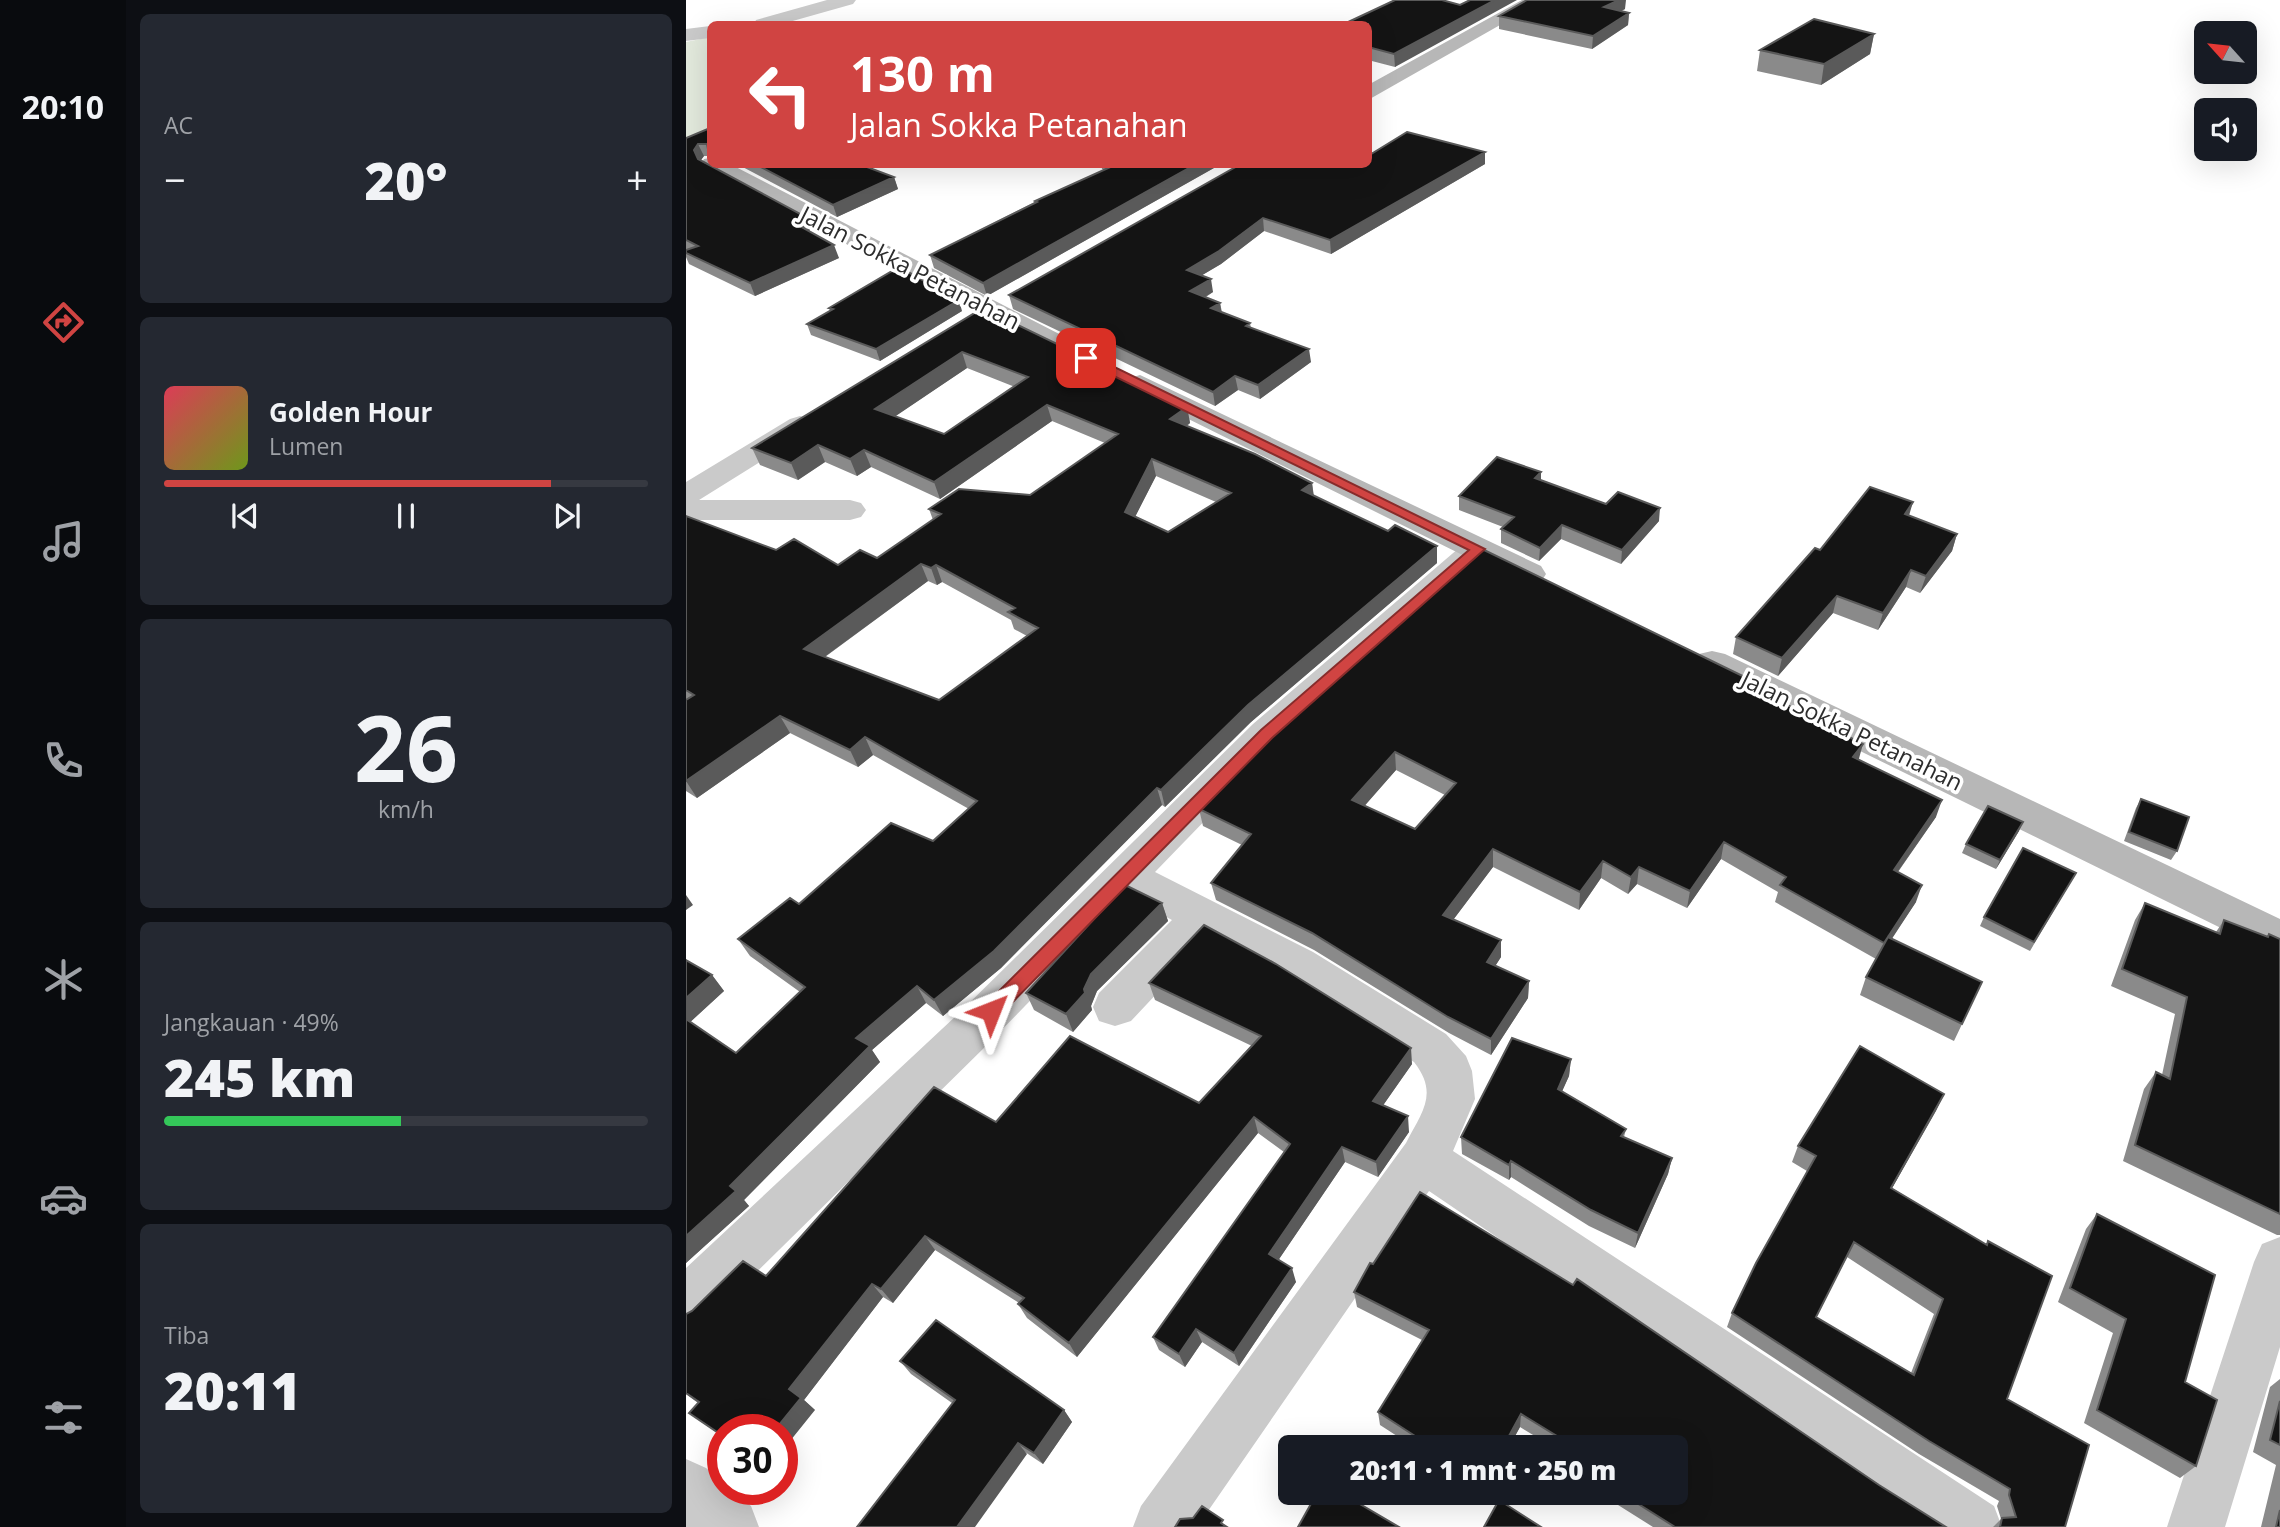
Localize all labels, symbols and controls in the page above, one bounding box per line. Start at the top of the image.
north arrow [2194,21,2258,84]
map controls [2194,21,2257,161]
text: 130 m [850,40,995,106]
icon: left [735,49,826,140]
text: 20:10 [22,85,104,128]
button: sound [2194,98,2257,161]
text: Jalan Sokka Petanahan [850,103,1188,146]
text: AC [164,109,193,141]
text: 20° [365,144,447,215]
text: − [164,153,186,205]
text: + [626,153,648,205]
street label: Jalan Sokka Petanahan [793,197,1026,336]
icon: directions [39,298,88,347]
pin [1056,328,1116,388]
icon: arrive [1067,339,1105,377]
text: Golden Hour [269,394,432,430]
text: Lumen [269,430,343,462]
icon: previous [226,497,264,535]
icon: pause [387,497,425,535]
icon: next [548,497,586,535]
icon: music [39,517,88,566]
street label: Jalan Sokka Petanahan [1735,662,1968,798]
text: 26 [354,685,458,809]
icon: phone [39,736,88,785]
text: km/h [378,793,434,825]
icon: climate [39,955,88,1004]
position arrow [954,974,1028,1048]
text: Jangkauan · 49% [164,1006,339,1038]
text: 245 km [164,1041,355,1112]
icon: car [39,1174,88,1223]
text: Tiba [164,1319,209,1351]
text: 20:11 [164,1354,301,1425]
icon: filters [39,1393,88,1442]
speed limit sign: 30 [707,1414,798,1505]
text: 20:11 · 1 mnt · 250 m [1350,1452,1616,1488]

